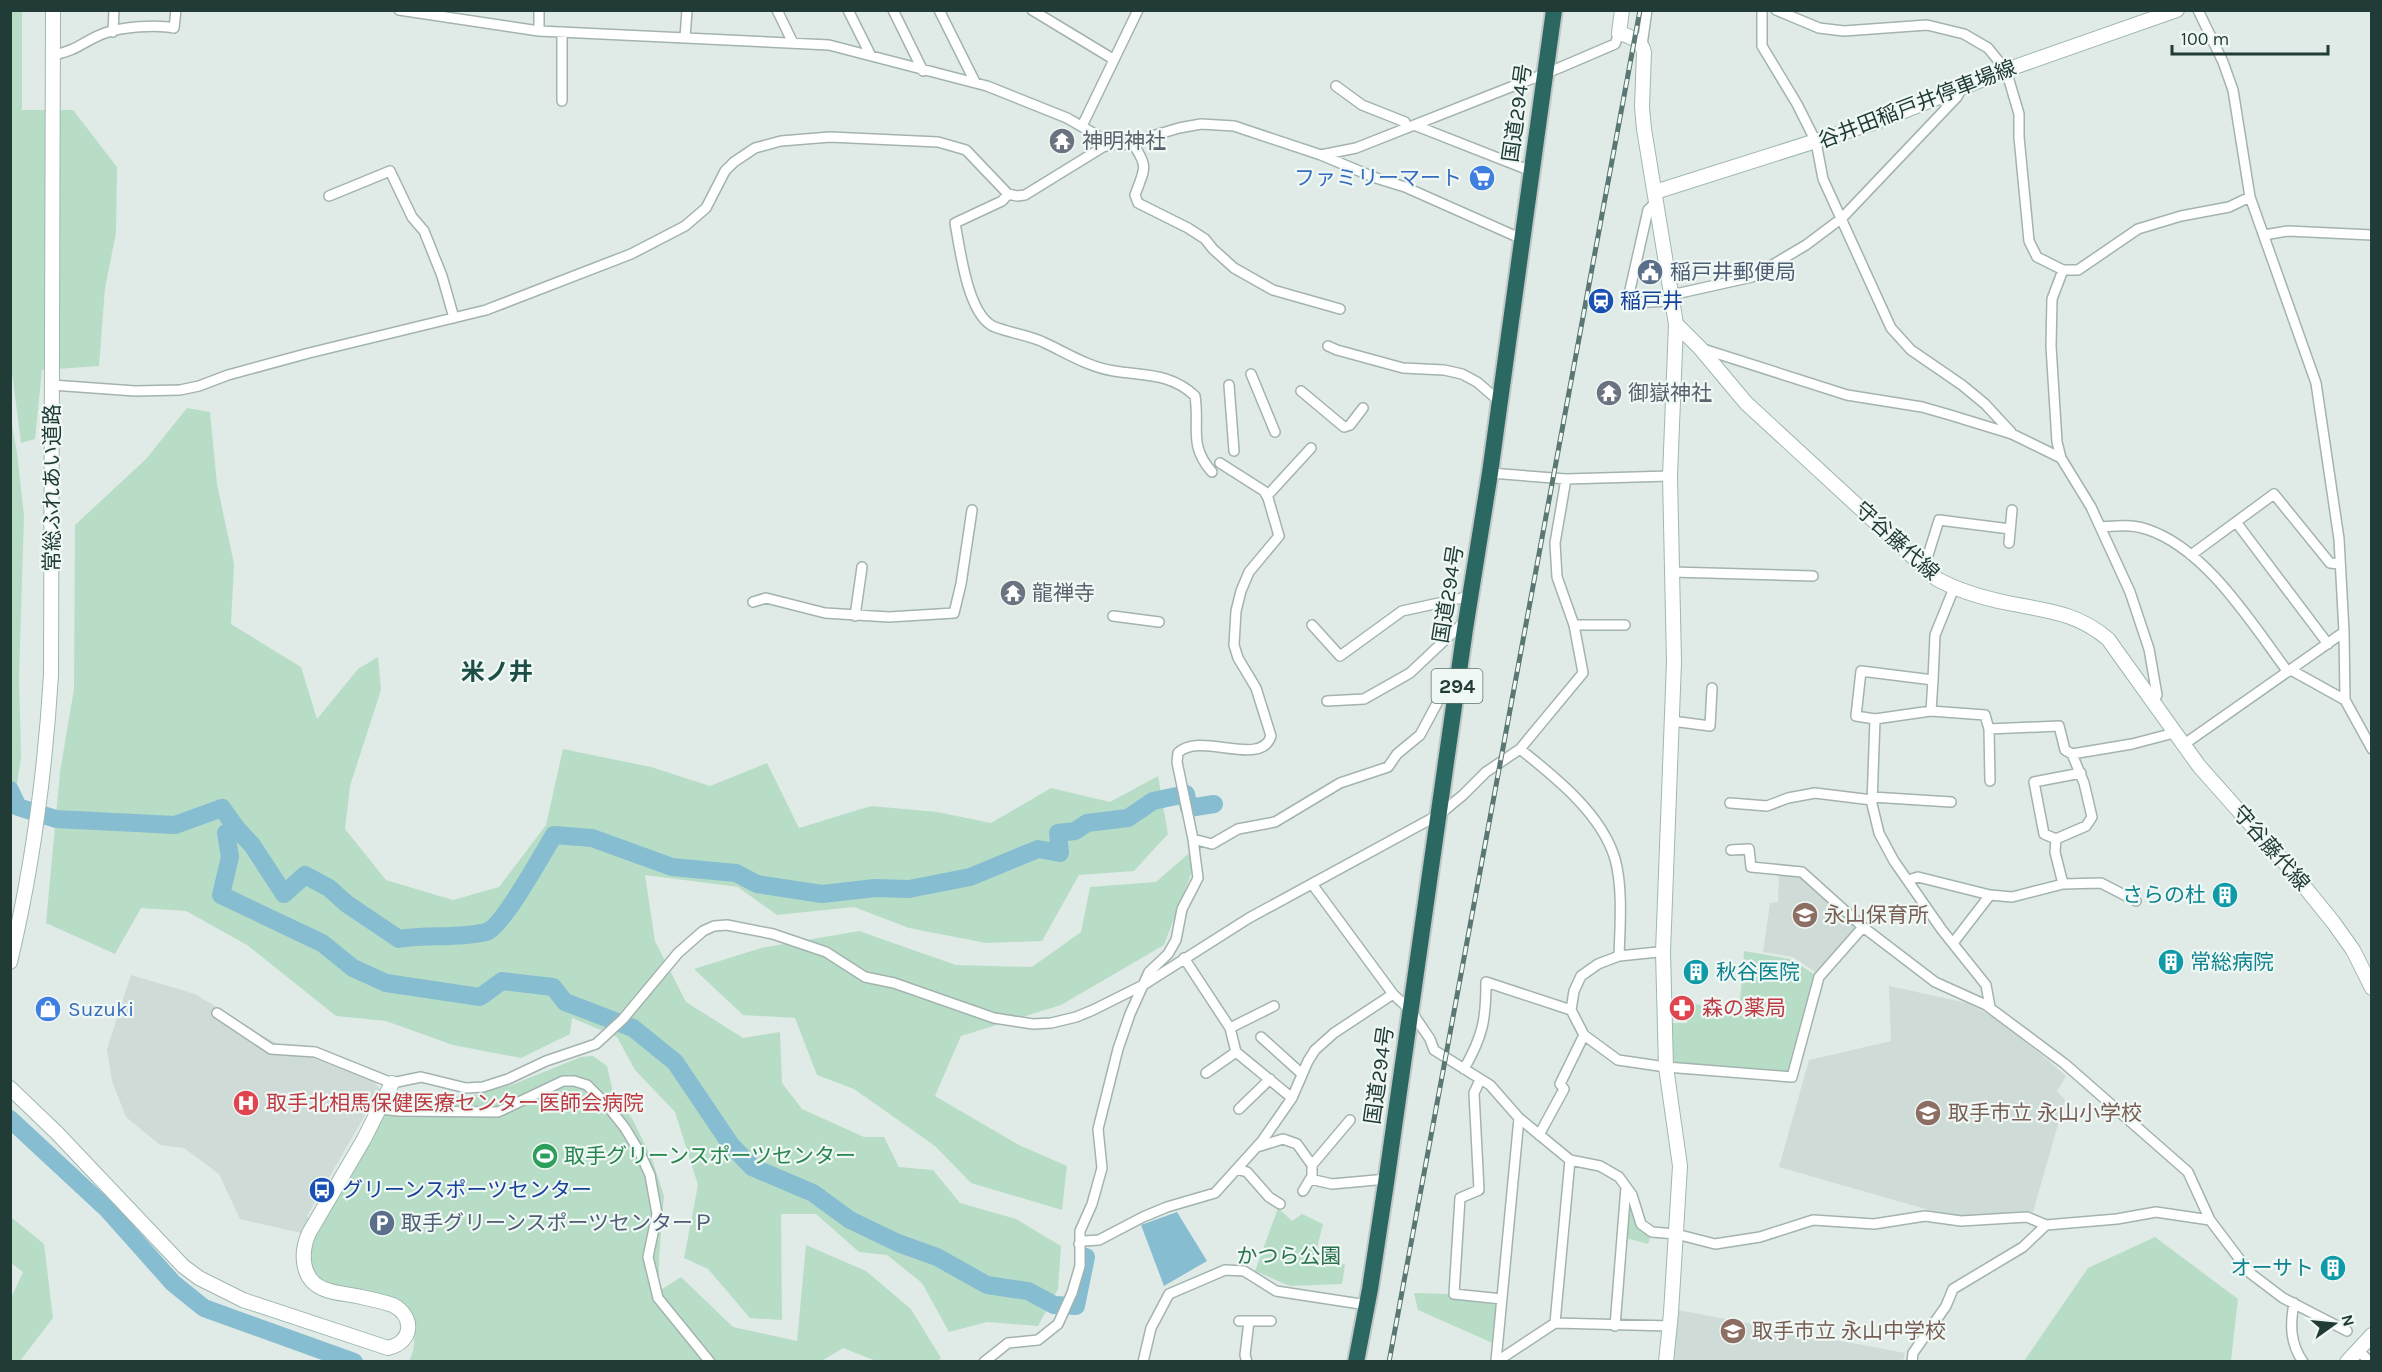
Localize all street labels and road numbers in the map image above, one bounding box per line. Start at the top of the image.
street label: 谷井田稲戸井停車場線 [1815,55,2019,153]
street label: 国道294号 [1498,62,1536,164]
street label: 常総ふれあい道路 [40,404,64,572]
street label: 守谷藤代線 [1850,497,1944,585]
street label: 国道294号 [1428,543,1468,645]
road number: 294 [1432,669,1482,703]
street label: 守谷藤代線 [2228,801,2314,895]
street label: 国道294号 [1360,1024,1398,1126]

